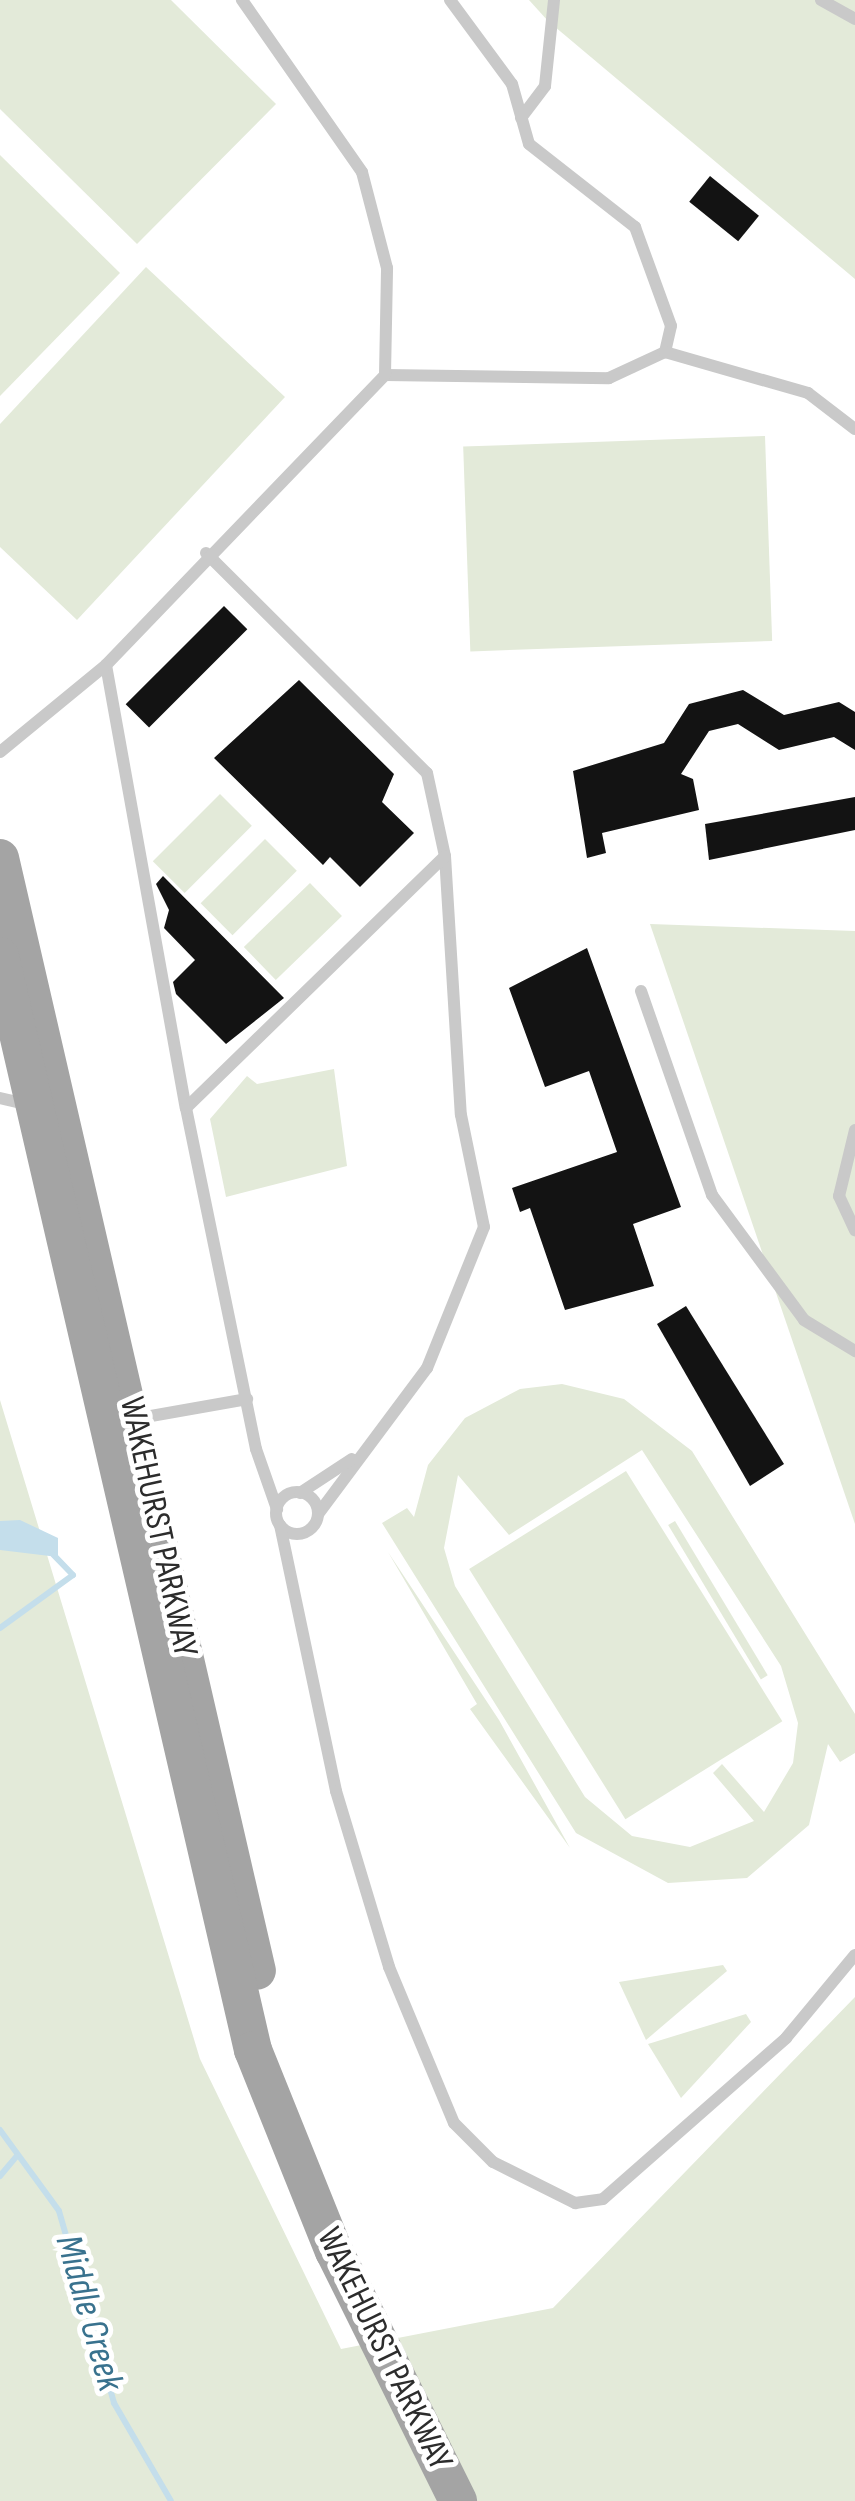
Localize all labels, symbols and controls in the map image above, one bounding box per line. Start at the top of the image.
street label: WAKEHURST PARKWAY [110,1393,206,1661]
street label: WAKEHURST PARKWAY [307,2221,461,2477]
water label: Middle Creek [45,2230,133,2396]

